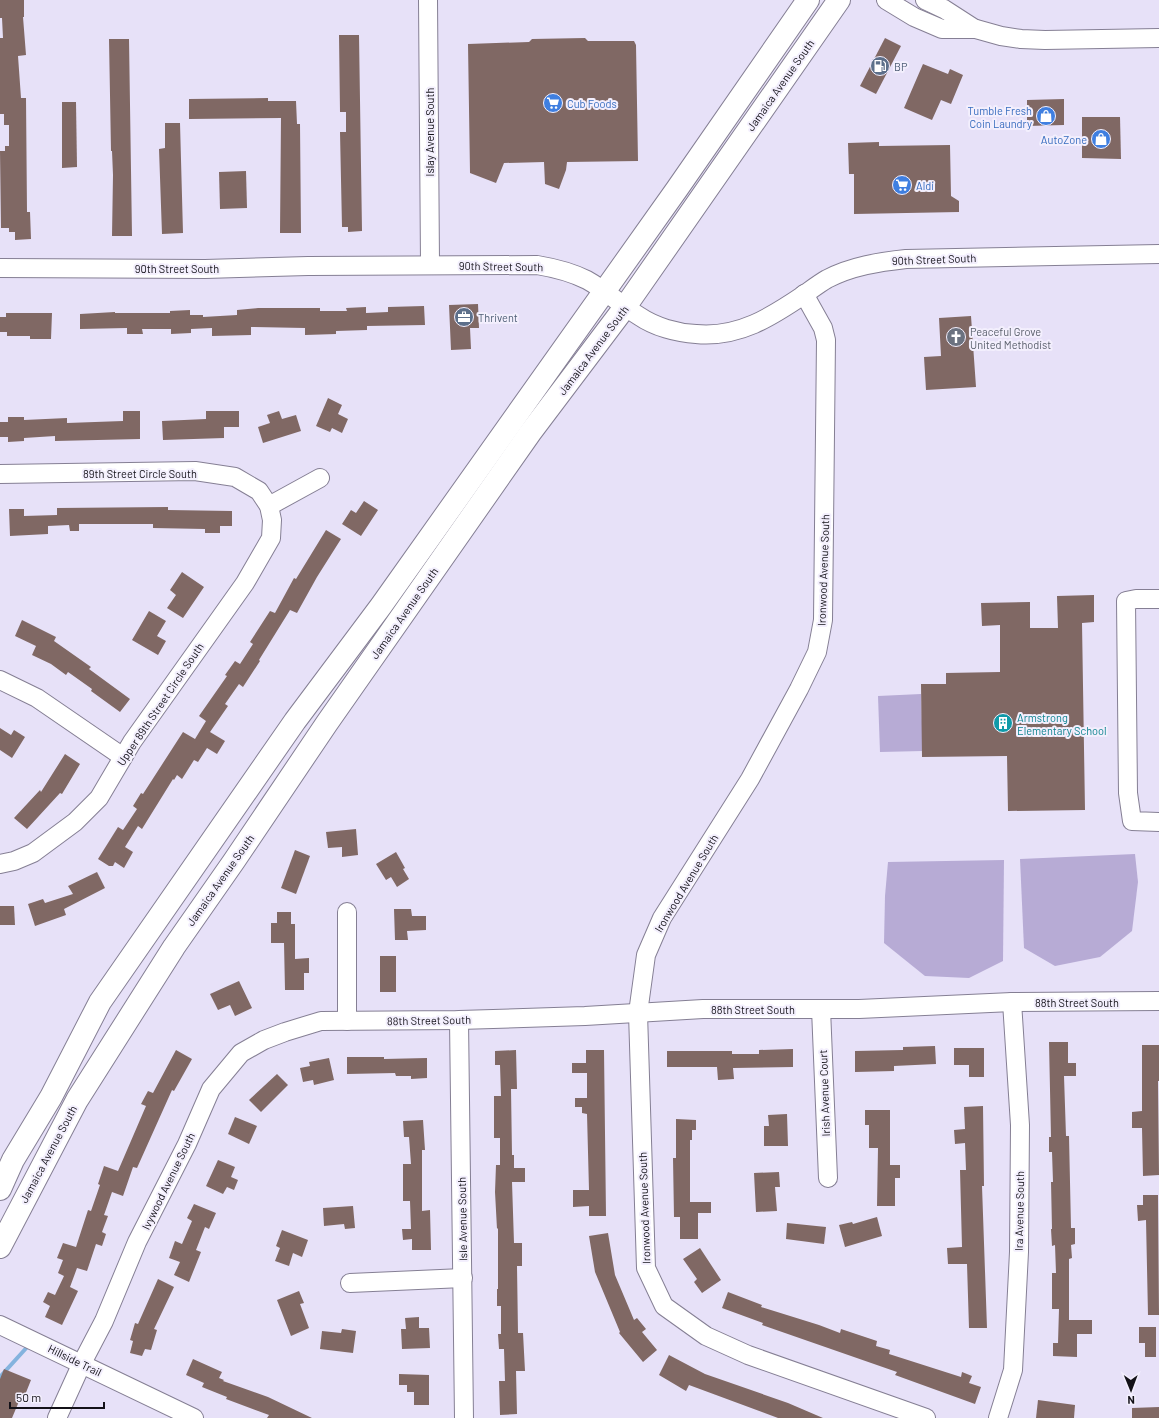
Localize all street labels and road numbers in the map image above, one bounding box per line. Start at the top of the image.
street label: Jamaica Avenue South [744,37,816,133]
street label: Islay Avenue South [423,87,436,176]
street label: 90th Street South [892,251,977,267]
street label: 90th Street South [459,259,543,273]
street label: 90th Street South [135,262,219,275]
street label: Jamaica Avenue South [555,303,631,397]
street label: 89th Street Circle South [83,467,197,480]
street label: Ironwood Avenue South [815,514,831,626]
street label: Jamaica Avenue South [368,565,440,661]
street label: Upper 89th Street Circle South [114,640,206,768]
street label: Jamaica Avenue South [184,832,256,928]
street label: Ironwood Avenue South [652,832,720,934]
street label: 88th Street South [1035,996,1119,1009]
street label: 88th Street South [711,1003,795,1016]
street label: 88th Street South [387,1013,471,1027]
street label: Irish Avenue Court [816,1049,832,1137]
street label: Jamaica Avenue South [17,1103,79,1205]
street label: Ivywood Avenue South [139,1130,197,1232]
street label: Ironwood Avenue South [636,1152,652,1264]
street label: Ira Avenue South [1012,1171,1026,1251]
street label: Isle Avenue South [455,1177,469,1261]
street label: Hillside Trail [46,1341,104,1379]

